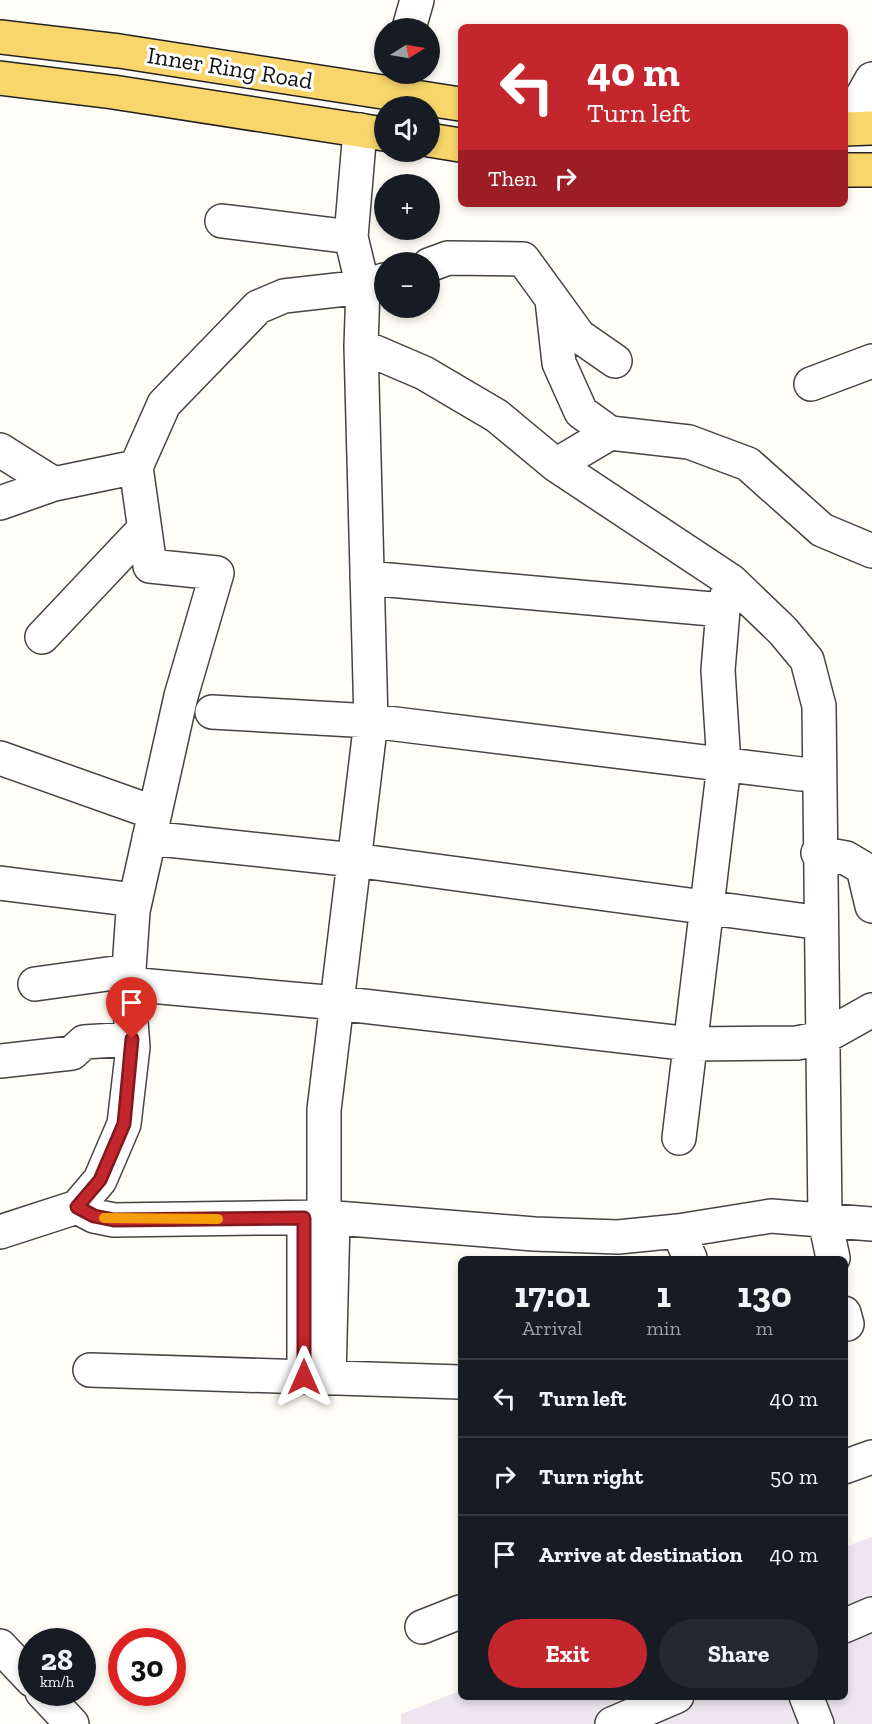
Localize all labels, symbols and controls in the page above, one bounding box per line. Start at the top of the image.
north arrow [374,18,440,84]
map controls [374,18,440,318]
street label: Inner Ring Road [145,40,315,95]
text: 40 m [587,46,680,97]
icon: left [488,48,566,126]
button: sound [374,96,440,162]
text: Turn left [587,97,690,129]
icon: right [549,162,582,195]
text: Then [488,165,537,192]
button: + [374,174,440,240]
button: − [374,252,440,318]
pin [106,977,157,1039]
icon: arrive [115,986,148,1019]
text: 17:01 [514,1273,590,1316]
text: 1 [656,1273,671,1316]
text: 130 [737,1273,792,1316]
text: Arrival [522,1316,582,1340]
text: min [647,1316,681,1340]
text: m [756,1316,773,1340]
position arrow [272,1345,336,1409]
icon: left [488,1382,521,1415]
text: Turn left [539,1385,626,1412]
text: 40 m [769,1385,818,1412]
icon: right [488,1460,521,1493]
text: Turn right [539,1463,643,1490]
text: 50 m [770,1463,818,1490]
icon: arrive [488,1538,521,1571]
text: Arrive at destination [539,1541,742,1568]
text: 40 m [769,1541,818,1568]
button: Exit [488,1619,647,1688]
button: Share [659,1619,818,1688]
speed limit sign: 30 [108,1628,186,1706]
text: 28 [41,1642,73,1678]
text: km/h [40,1673,74,1691]

